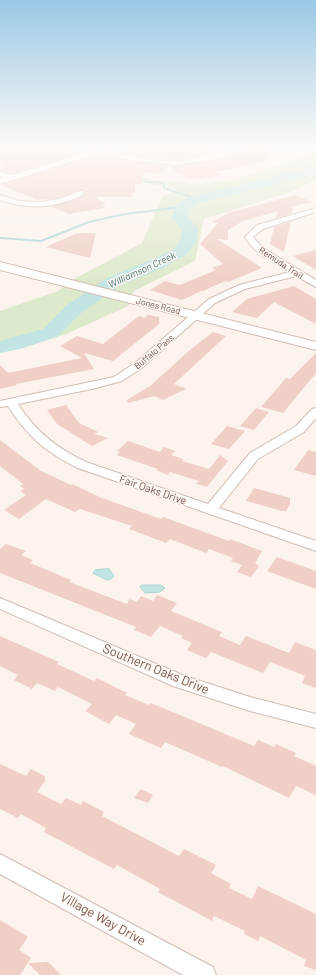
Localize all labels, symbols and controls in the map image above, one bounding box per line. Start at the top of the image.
street label: Remuda Trail [257,245,305,281]
water label: Williamson Creek [106,249,178,291]
street label: Jones Road [135,295,181,317]
street label: Buffalo Pass [132,332,176,372]
street label: Fair Oaks Drive [118,472,188,508]
street label: Southern Oaks Drive [100,641,212,697]
street label: Village Way Drive [58,889,148,949]

